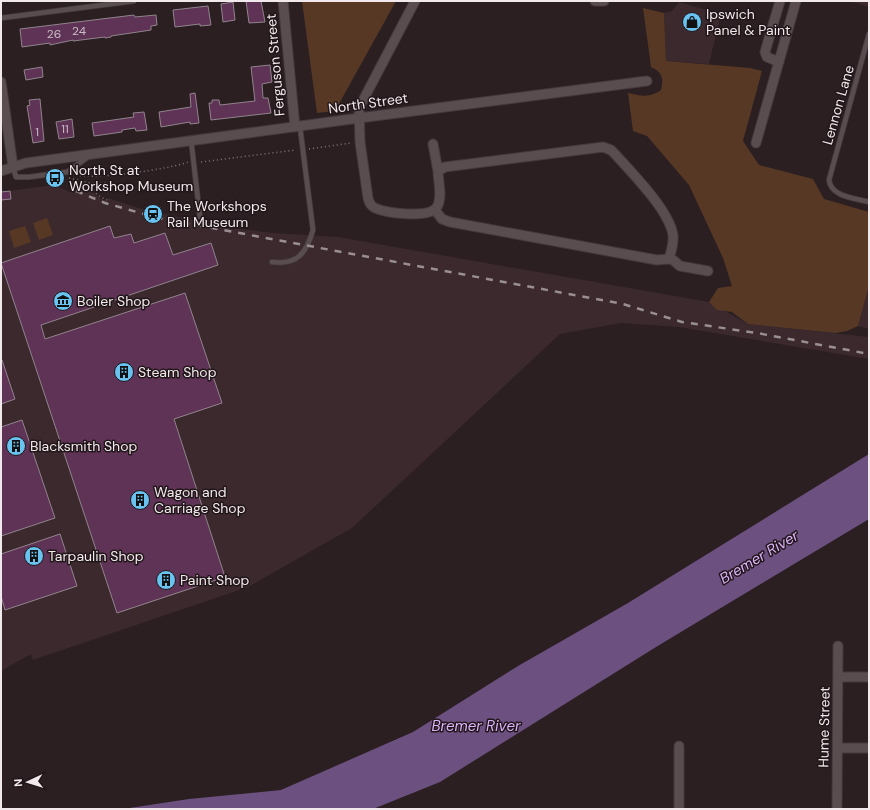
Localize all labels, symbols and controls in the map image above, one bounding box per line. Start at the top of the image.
place label: Ipswich Panel & Paint [706,5,791,39]
shop icon: Ipswich Panel & Paint [681,11,703,33]
street label: Ferguson Street [262,13,288,117]
house number: 24 [72,23,86,39]
house number: 26 [47,26,61,42]
street label: Lennon Lane [818,63,858,147]
street label: North Street [327,89,409,117]
house number: 11 [61,121,69,137]
house number: 1 [35,124,39,140]
place label: North St at Workshop Museum [69,161,193,195]
bus stop icon: North St at Workshop Museum [44,167,66,189]
place label: The Workshops Rail Museum [167,197,267,231]
station icon: The Workshops Rail Museum [142,203,164,225]
museum icon: Boiler Shop [52,290,74,312]
place label: Boiler Shop [77,292,151,310]
building icon: Steam Shop [113,361,135,383]
place label: Steam Shop [138,363,217,381]
building icon: Blacksmith Shop [5,435,27,457]
place label: Blacksmith Shop [30,437,137,455]
place label: Wagon and Carriage Shop [154,483,246,517]
building icon: Wagon and Carriage Shop [129,489,151,511]
water label: Bremer River [716,525,803,589]
building icon: Tarpaulin Shop [23,545,45,567]
place label: Tarpaulin Shop [48,547,144,565]
building icon: Paint Shop [155,569,177,591]
place label: Paint Shop [180,571,249,589]
street label: Hume Street [814,686,834,768]
water label: Bremer River [431,716,521,736]
north arrow [8,762,48,802]
text: N [11,778,25,787]

